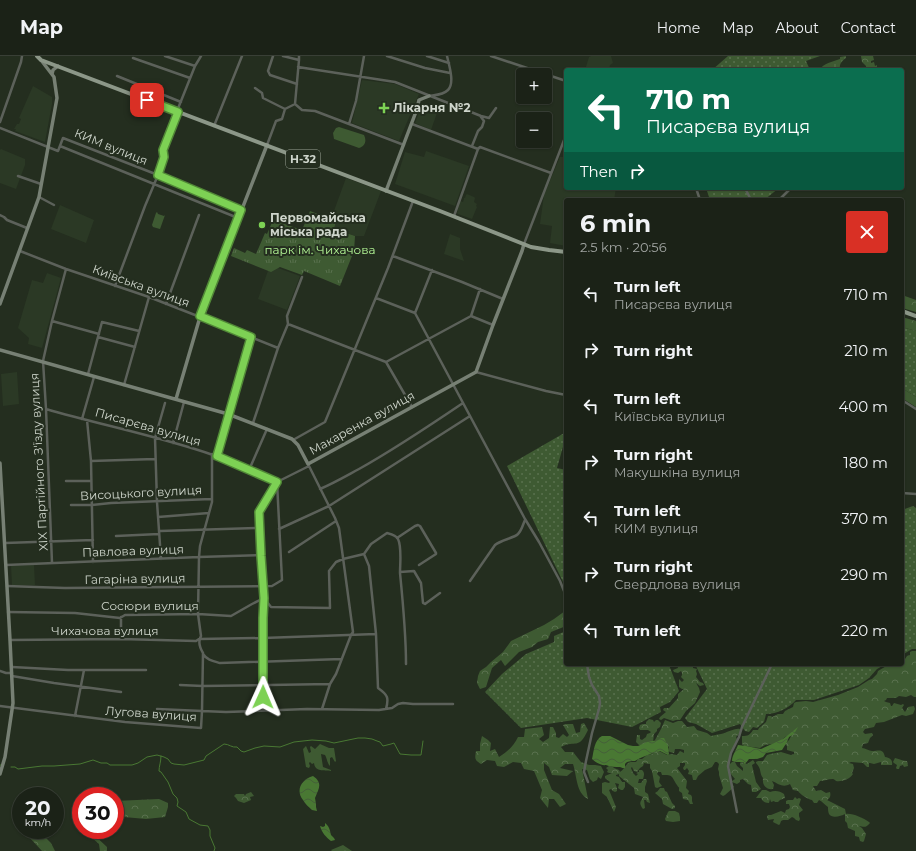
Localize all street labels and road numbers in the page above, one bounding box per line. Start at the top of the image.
street label: КИМ вулиця [72,125,150,168]
road number: Н-32 [286,150,320,168]
street label: Київська вулиця [90,261,192,310]
street label: XIX Партійного З'їзду вулиця [26,373,51,551]
street label: Макаренка вулиця [306,387,417,458]
street label: Писарєва вулиця [93,404,203,449]
street label: Висоцького вулиця [80,482,202,503]
street label: Павлова вулиця [82,541,184,560]
street label: Гагаріна вулиця [84,570,186,587]
street label: Сосюри вулиця [101,598,199,613]
street label: Чихачова вулиця [51,623,159,638]
street label: Лугова вулиця [105,703,197,724]

